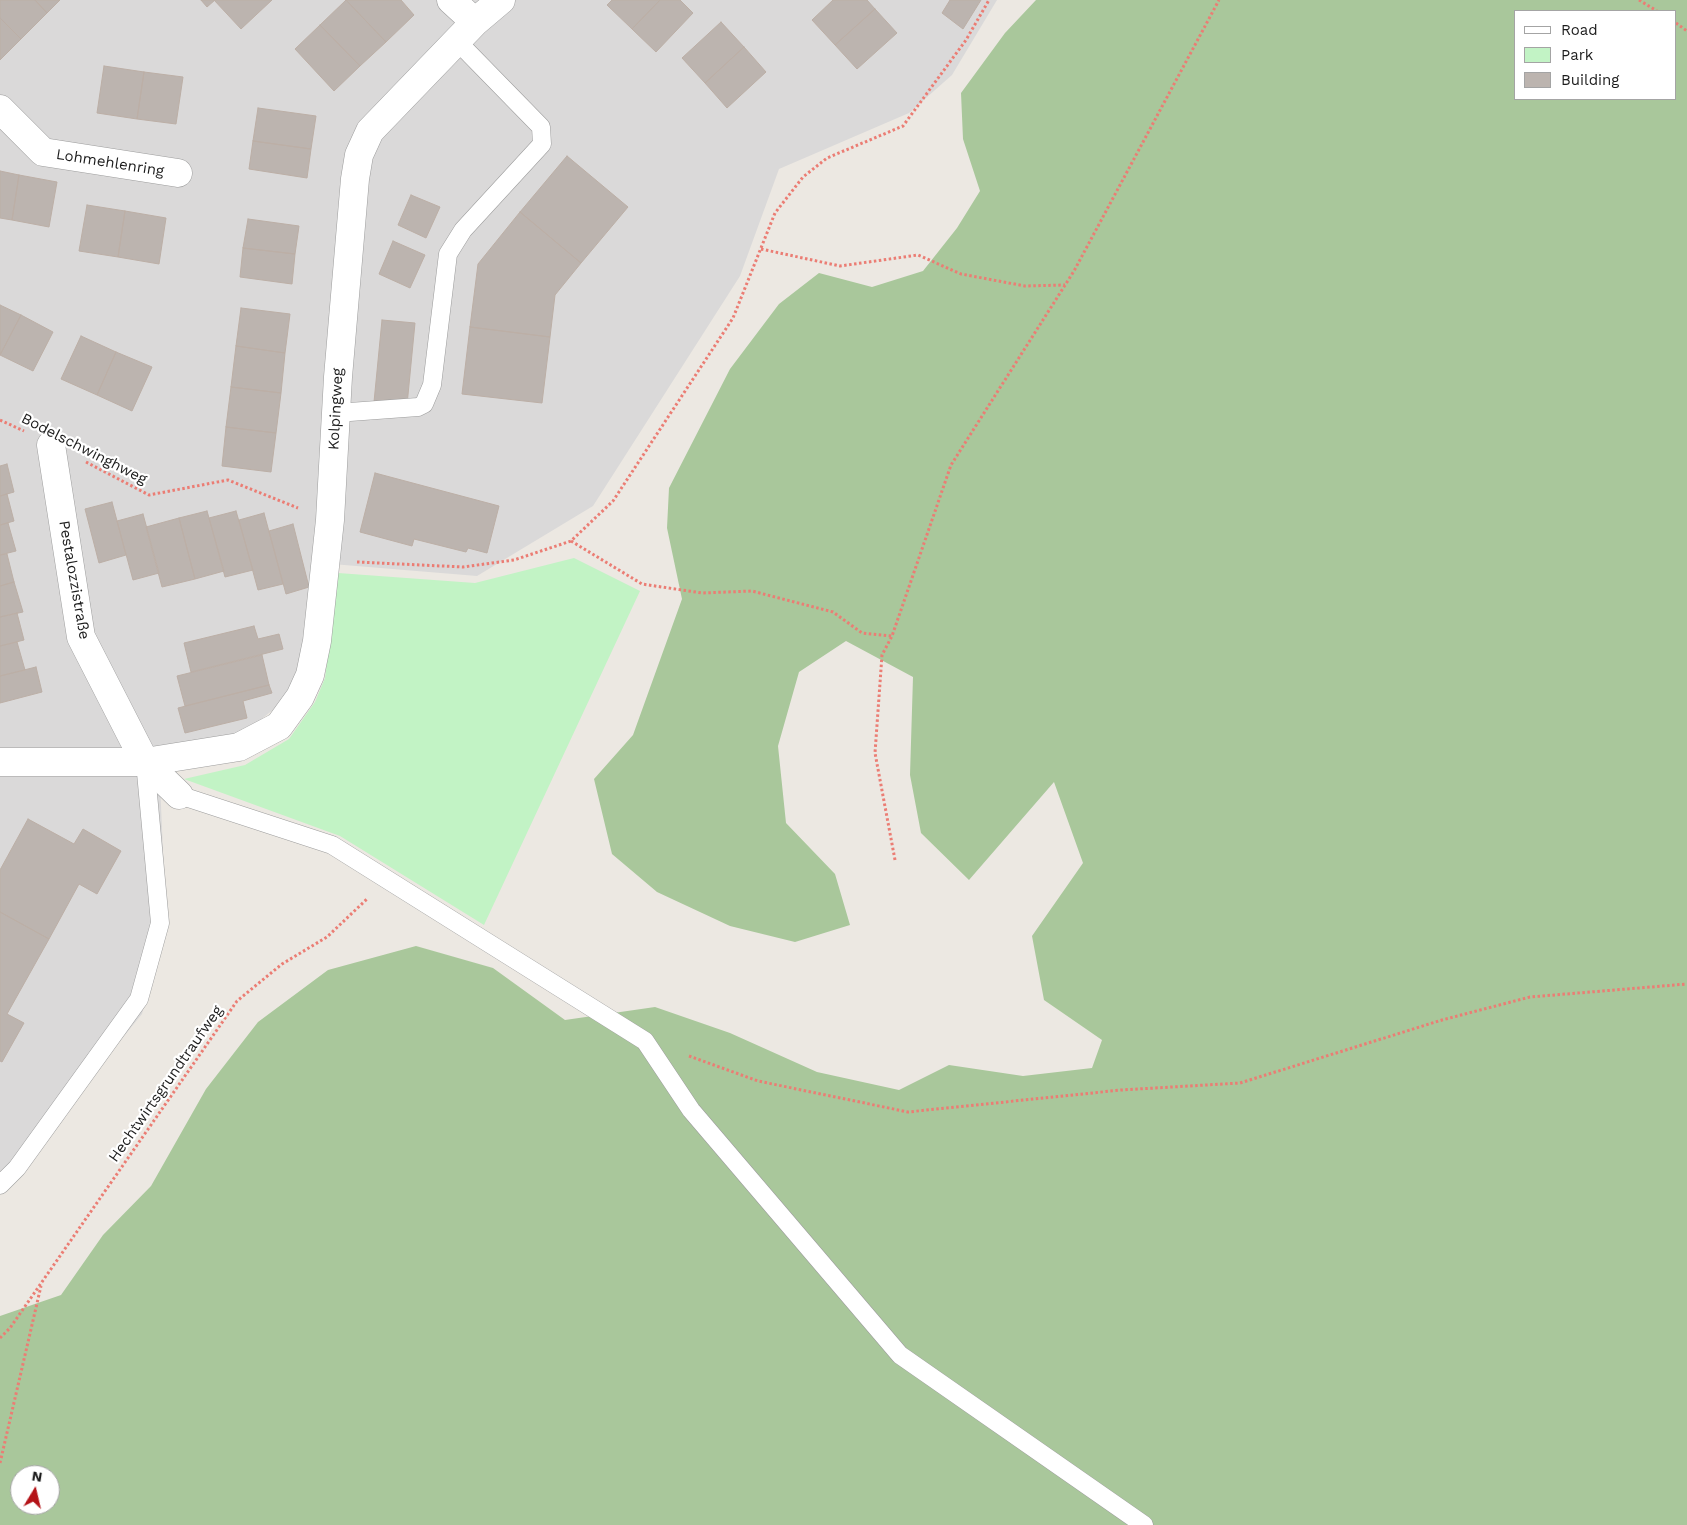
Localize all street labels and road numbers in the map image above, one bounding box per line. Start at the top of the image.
street label: Lohmehlenring [55,146,165,180]
street label: Kolpingweg [325,367,347,451]
street label: Bodelschwinghweg [18,409,150,489]
street label: Pestalozzistraße [55,519,93,641]
street label: Hechtwirtsgrundtraufweg [105,1002,227,1166]

